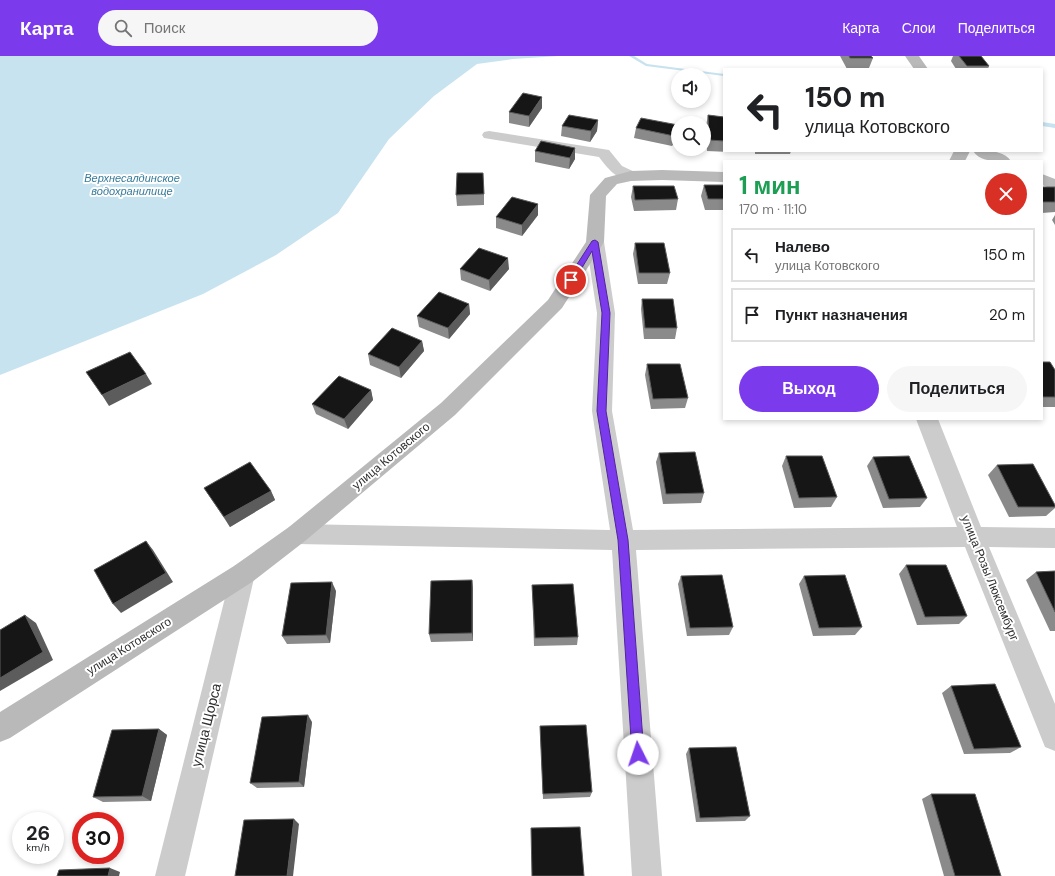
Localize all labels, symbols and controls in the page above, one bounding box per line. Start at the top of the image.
search box [98,10,378,46]
text: Карта [20,16,74,41]
icon: search [112,17,134,39]
text: Поиск [144,18,185,38]
text: Карта [842,19,880,37]
text: Слои [902,19,936,37]
text: Поделиться [958,19,1035,37]
map controls [671,68,711,156]
button: sound [671,68,711,108]
text: 150 m [805,79,885,116]
icon: left [739,84,791,136]
text: улица Котовского [805,115,950,139]
button: search [671,116,711,156]
text: 1 мин [739,170,800,201]
water label: Верхнесалдинское водохранилище [84,171,180,198]
button: close [985,173,1027,215]
text: 170 m · 11:10 [739,201,807,218]
text: Налево [775,237,830,257]
icon: left [741,244,763,266]
text: 150 m [984,245,1025,265]
text: улица Котовского [775,257,880,274]
pin [554,263,588,297]
icon: arrive [560,269,582,291]
icon: arrive [741,304,763,326]
text: Пункт назначения [775,305,908,325]
text: 20 m [989,305,1025,325]
button: Выход [739,366,879,412]
button: Поделиться [887,366,1027,412]
street label: улица Котовского [349,419,433,493]
street label: улица Розы Люксембург [957,513,1023,644]
street label: улица Котовского [84,613,175,678]
street label: улица Щорса [187,681,225,769]
position arrow [617,733,659,775]
speed limit sign: 30 [72,812,124,864]
text: 26 [26,820,50,846]
text: km/h [26,841,50,854]

